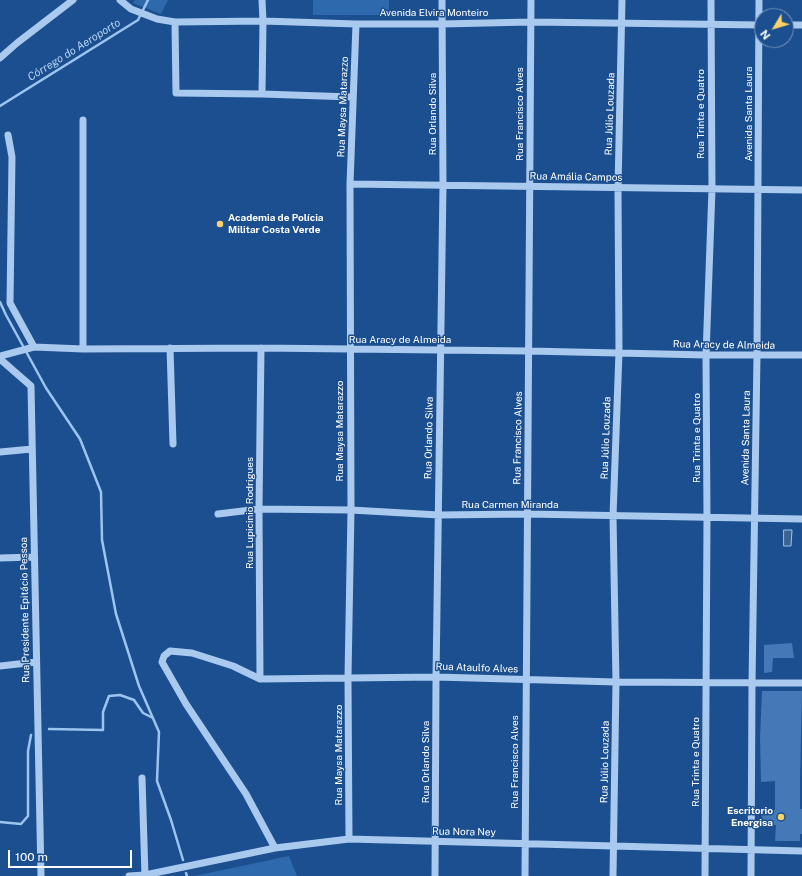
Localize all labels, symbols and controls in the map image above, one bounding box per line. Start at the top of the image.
street label: Avenida Elvira Monteiro [380,7,488,19]
north arrow [754,8,794,48]
water label: Córrego do Aeroporto [25,16,123,84]
text: N [758,28,773,42]
street label: Rua Maysa Matarazzo [335,56,351,158]
street label: Avenida Santa Laura [743,66,755,162]
street label: Rua Francisco Alves [514,67,526,161]
street label: Rua Trinta e Quatro [695,69,707,159]
street label: Rua Júlio Louzada [603,72,617,156]
street label: Rua Orlando Silva [427,73,439,155]
street label: Rua Amália Campos [530,170,622,184]
place label: Academia de Polícia Militar Costa Verde [228,212,323,236]
marker: Academia de Polícia Militar Costa Verde [215,219,225,229]
street label: Rua Aracy de Almeida [349,334,451,346]
street label: Rua Aracy de Almeida [673,338,775,352]
street label: Rua Maysa Matarazzo [334,380,346,482]
street label: Avenida Santa Laura [739,390,753,486]
street label: Rua Francisco Alves [511,391,525,485]
street label: Rua Trinta e Quatro [691,393,703,483]
street label: Rua Júlio Louzada [599,396,613,480]
street label: Rua Orlando Silva [422,397,436,479]
street label: Rua Lupicinio Rodrigues [244,457,256,569]
street label: Rua Carmen Miranda [461,499,559,511]
street label: Rua Presidente Epitácio Pessoa [18,537,32,683]
street label: Rua Ataulfo Alves [436,661,518,675]
street label: Rua Maysa Matarazzo [333,704,345,806]
street label: Rua Francisco Alves [509,715,521,809]
street label: Rua Trinta e Quatro [690,717,702,807]
street label: Rua Orlando Silva [420,721,432,803]
street label: Rua Júlio Louzada [598,721,612,803]
place label: Escritorio Energisa [727,805,773,828]
marker: Escritorio Energisa [776,812,786,822]
street label: Rua Nora Ney [432,825,496,839]
scale bar [10,842,134,868]
text: 100 m [15,850,48,864]

